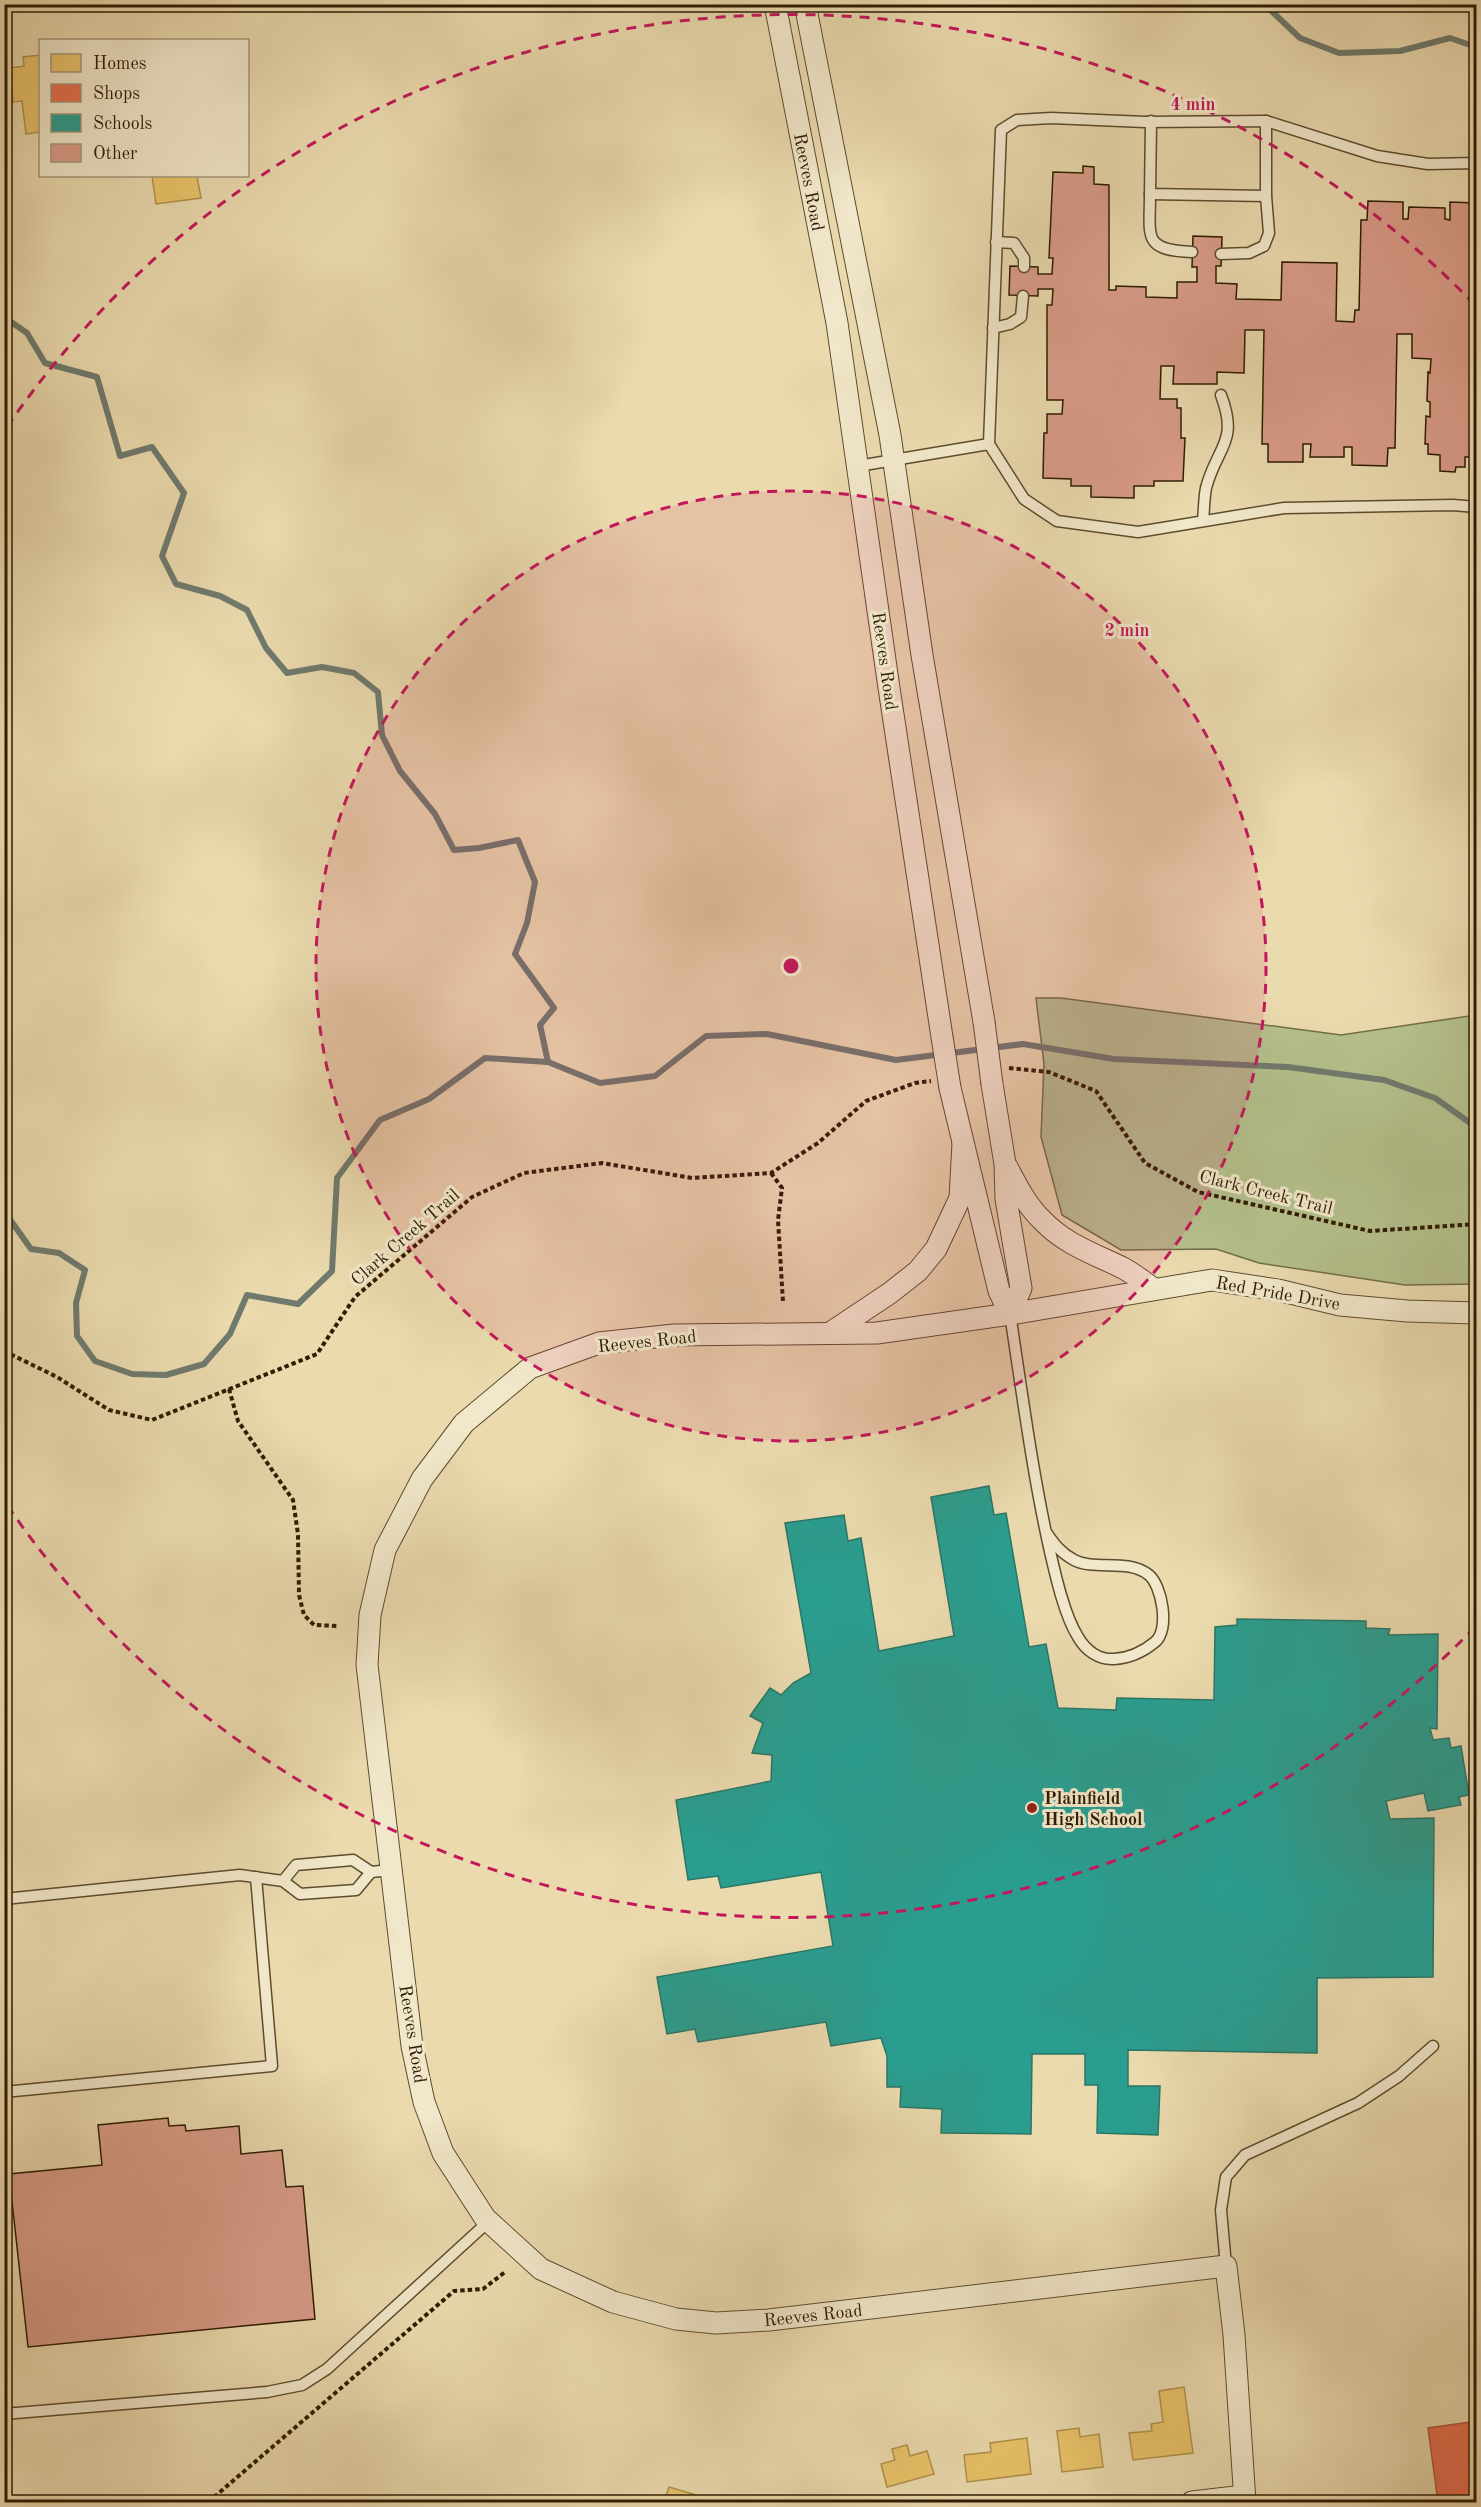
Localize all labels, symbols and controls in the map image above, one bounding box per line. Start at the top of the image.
legend [39,39,249,177]
text: Homes [93,55,147,73]
text: Shops [93,85,140,103]
text: 4 min [1170,96,1216,114]
text: Schools [93,115,153,133]
street label: Reeves Road [790,132,826,233]
text: Other [93,145,138,163]
street label: Reeves Road [868,611,900,712]
text: 2 min [1104,622,1150,640]
centre of rings [781,956,801,976]
street label: Clark Creek Trail [1197,1168,1334,1218]
street label: Clark Creek Trail [348,1186,463,1289]
street label: Red Pride Drive [1214,1274,1341,1314]
street label: Reeves Road [597,1328,697,1356]
place label: Plainfield High School [1044,1790,1143,1829]
marker: Plainfield High School [1025,1801,1039,1815]
street label: Reeves Road [395,1984,429,2085]
street label: Reeves Road [763,2302,863,2330]

